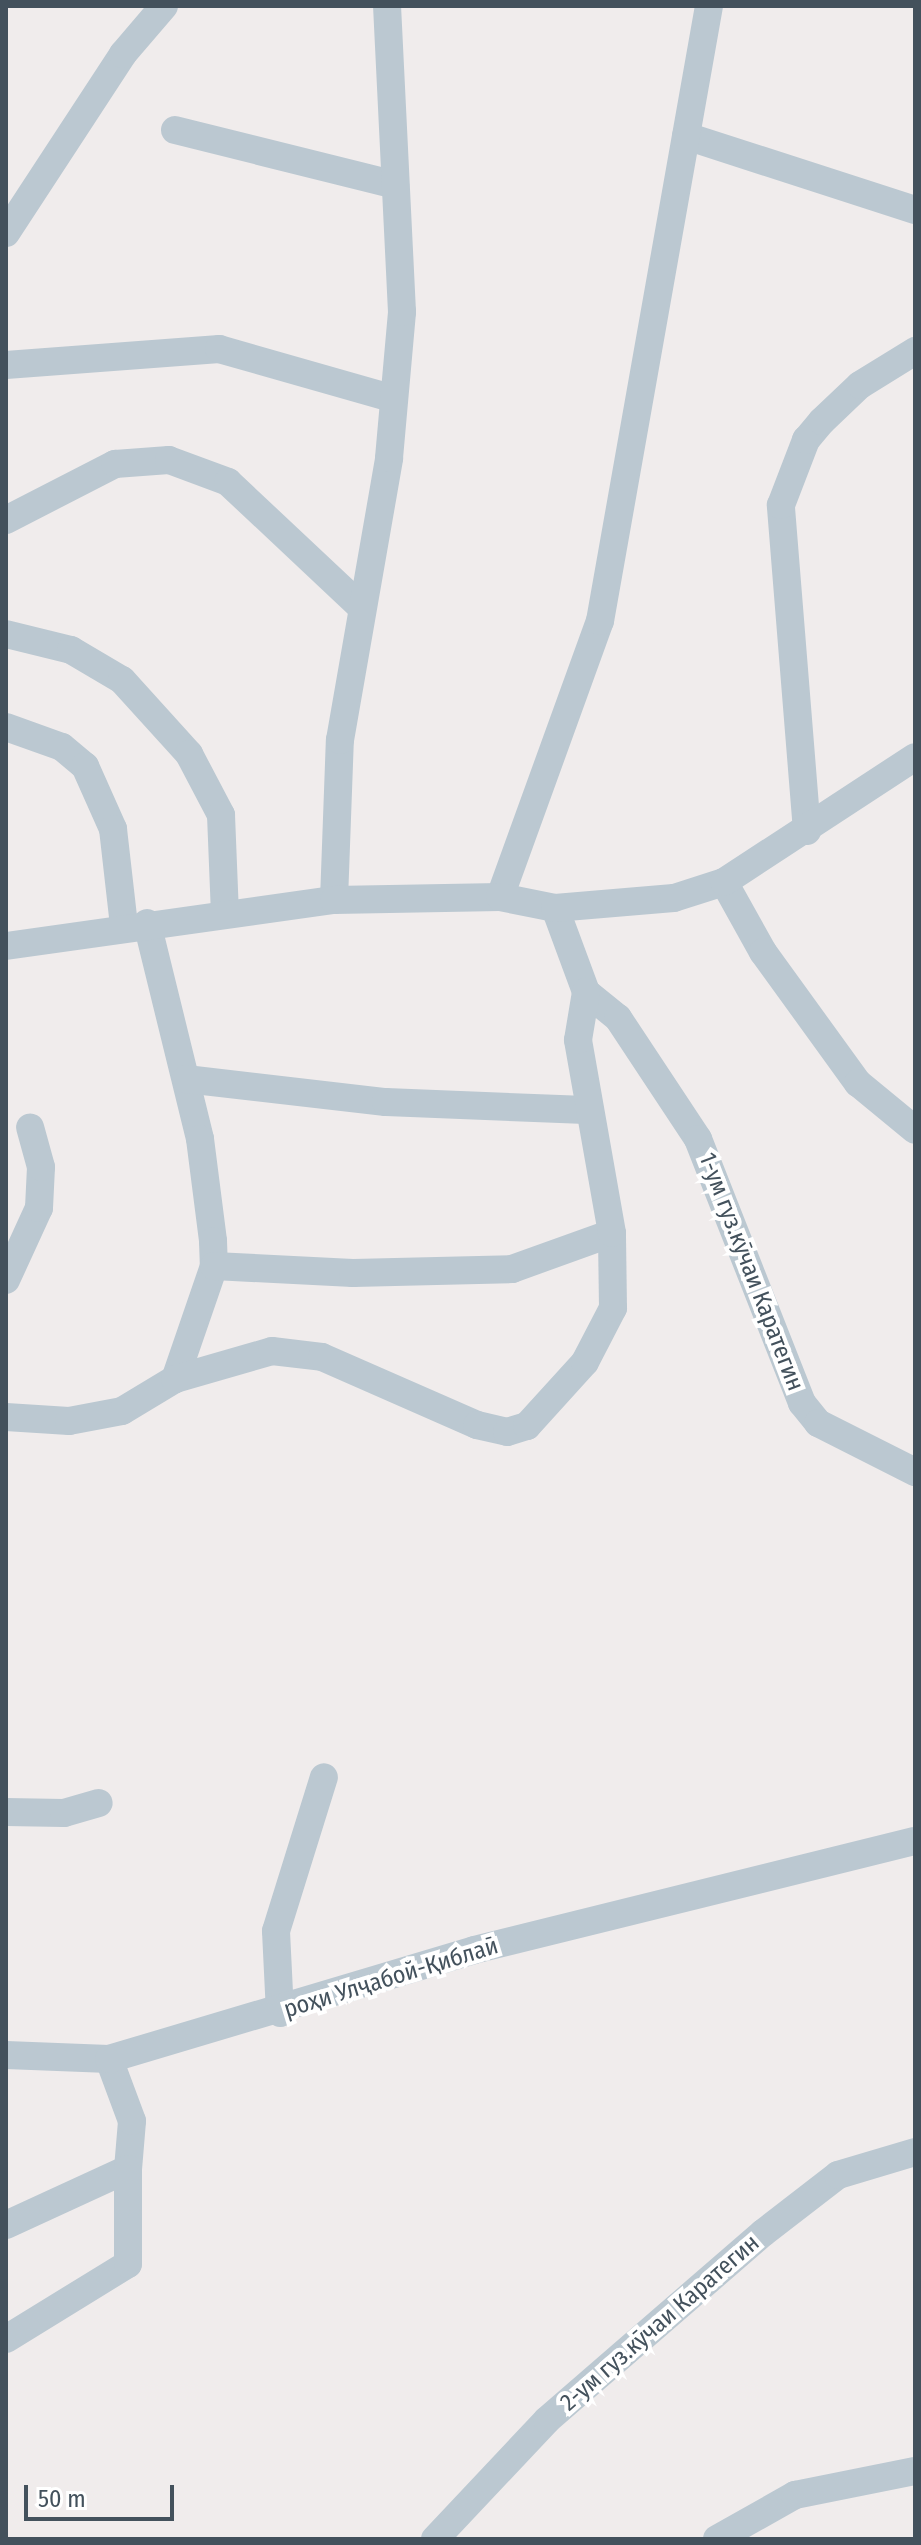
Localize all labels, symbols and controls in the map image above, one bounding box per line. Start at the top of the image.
street label: 1-ум гуз.кӯчаи Каратегин [692,1149,810,1395]
street label: роҳи Улҷабой-Қиблаӣ [280,1932,502,2024]
street label: 2-ум гуз.кӯчаи Каратегин [555,2229,765,2417]
scale bar [28,2469,178,2519]
text: 50 m [38,2485,86,2513]

